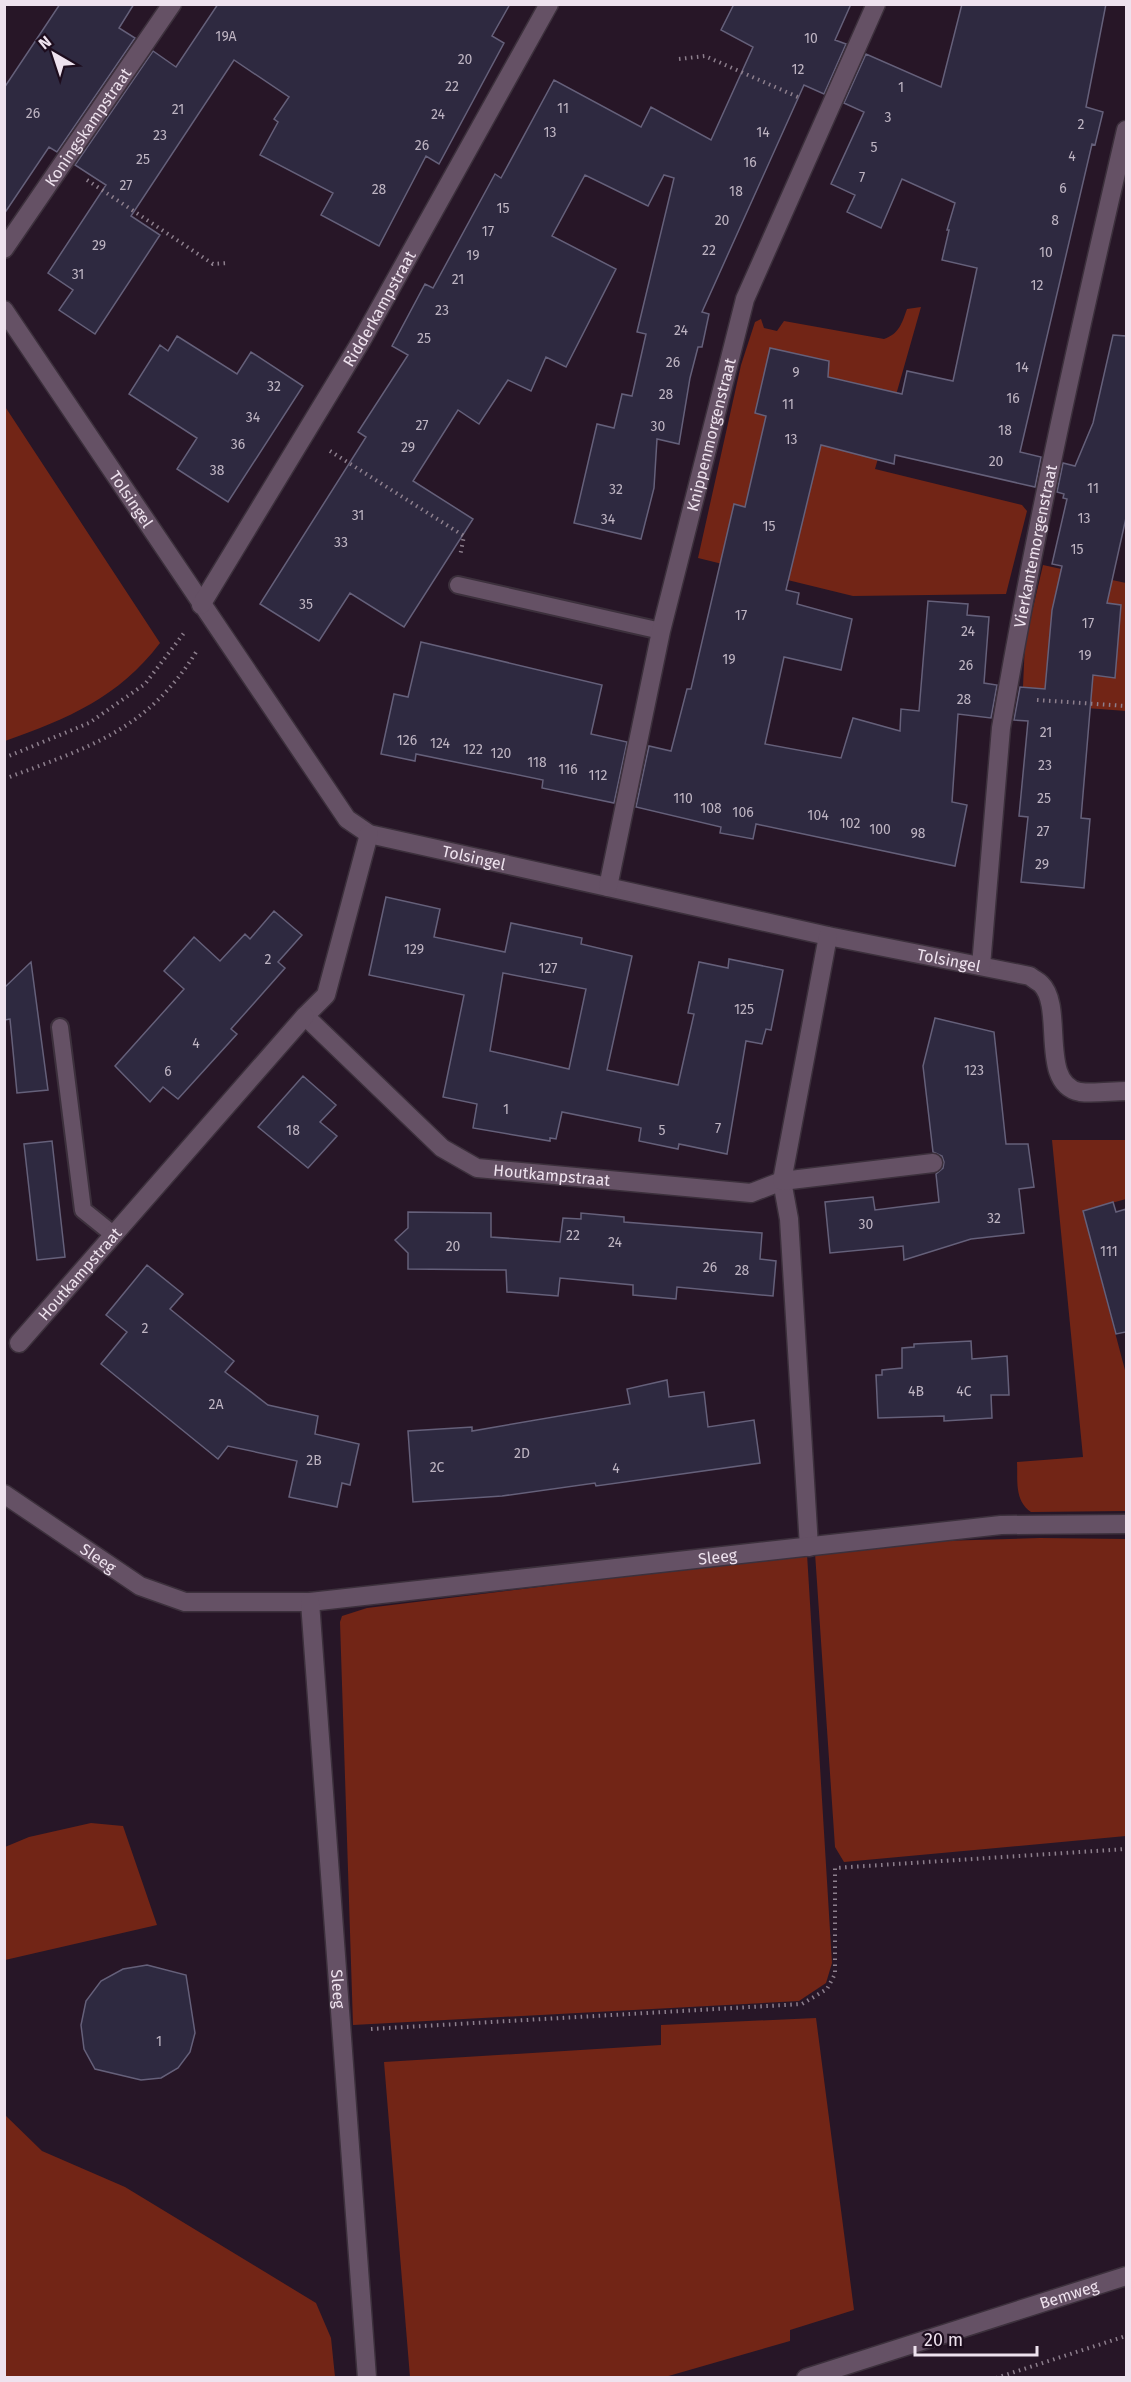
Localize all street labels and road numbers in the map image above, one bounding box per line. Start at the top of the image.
street label: Koningskampstraat [41,64,136,190]
street label: Ridderkampstraat [339,247,420,370]
street label: Knippenmorgenstraat [683,356,740,514]
street label: Vierkantemorgenstraat [1010,463,1061,629]
street label: Tolsingel [105,467,157,532]
street label: Tolsingel [440,842,508,874]
street label: Tolsingel [916,945,983,976]
street label: Houtkampstraat [492,1161,611,1190]
street label: Houtkampstraat [34,1224,126,1324]
street label: Sleeg [77,1539,120,1578]
street label: Sleeg [697,1545,739,1569]
street label: Sleeg [327,1969,349,2010]
street label: Bemweg [1037,2276,1102,2313]

